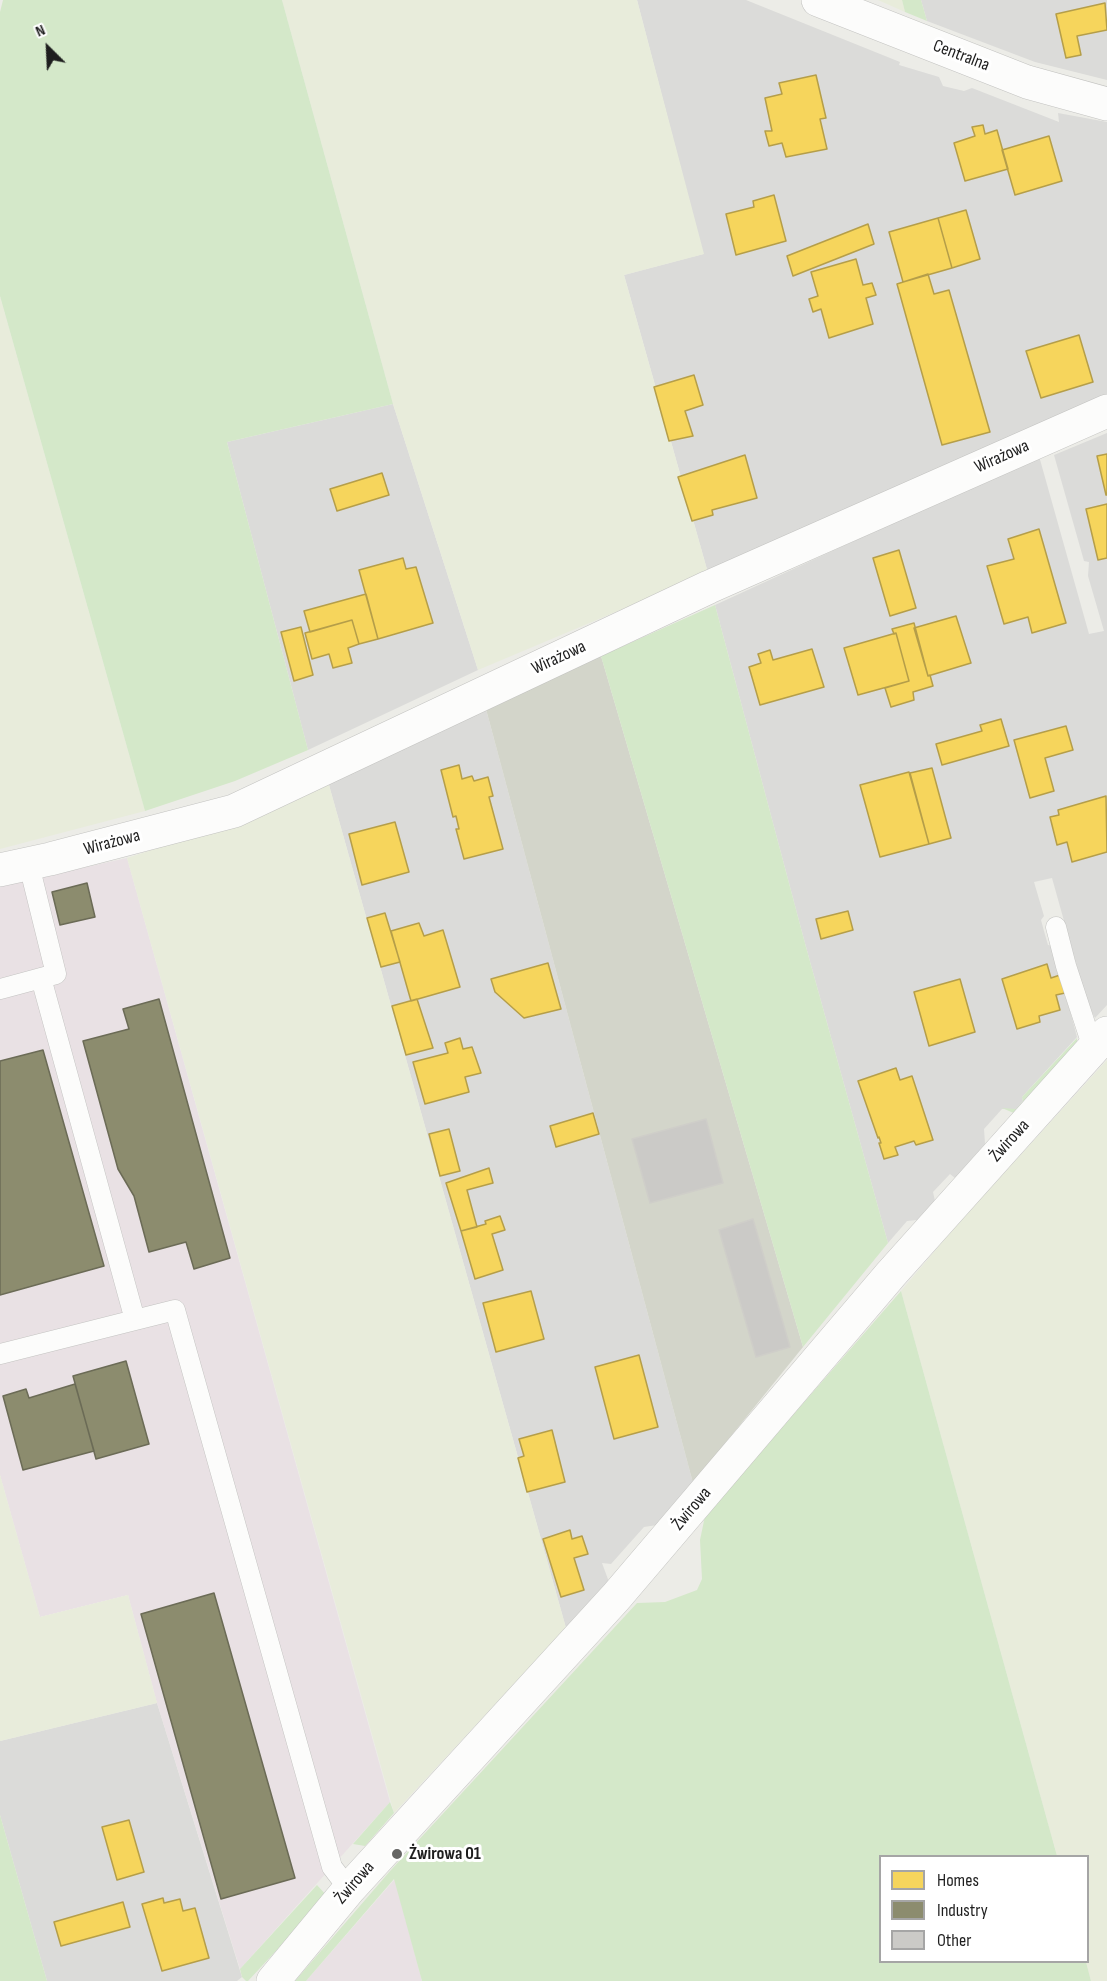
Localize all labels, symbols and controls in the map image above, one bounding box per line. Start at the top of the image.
north arrow [18,18,78,78]
text: N [33,21,48,42]
street label: Centralna [930,35,992,77]
street label: Wirażowa [971,435,1033,479]
street label: Wirażowa [528,636,590,680]
street label: Wirażowa [82,825,142,861]
street label: Żwirowa [985,1115,1035,1167]
street label: Żwirowa [668,1483,716,1535]
place label: Żwirowa 01 [409,1843,481,1865]
marker: Żwirowa 01 [390,1847,404,1861]
legend [879,1855,1089,1963]
street label: Żwirowa [331,1857,379,1909]
text: Homes [937,1870,979,1891]
text: Industry [937,1900,988,1921]
text: Other [937,1930,971,1951]

